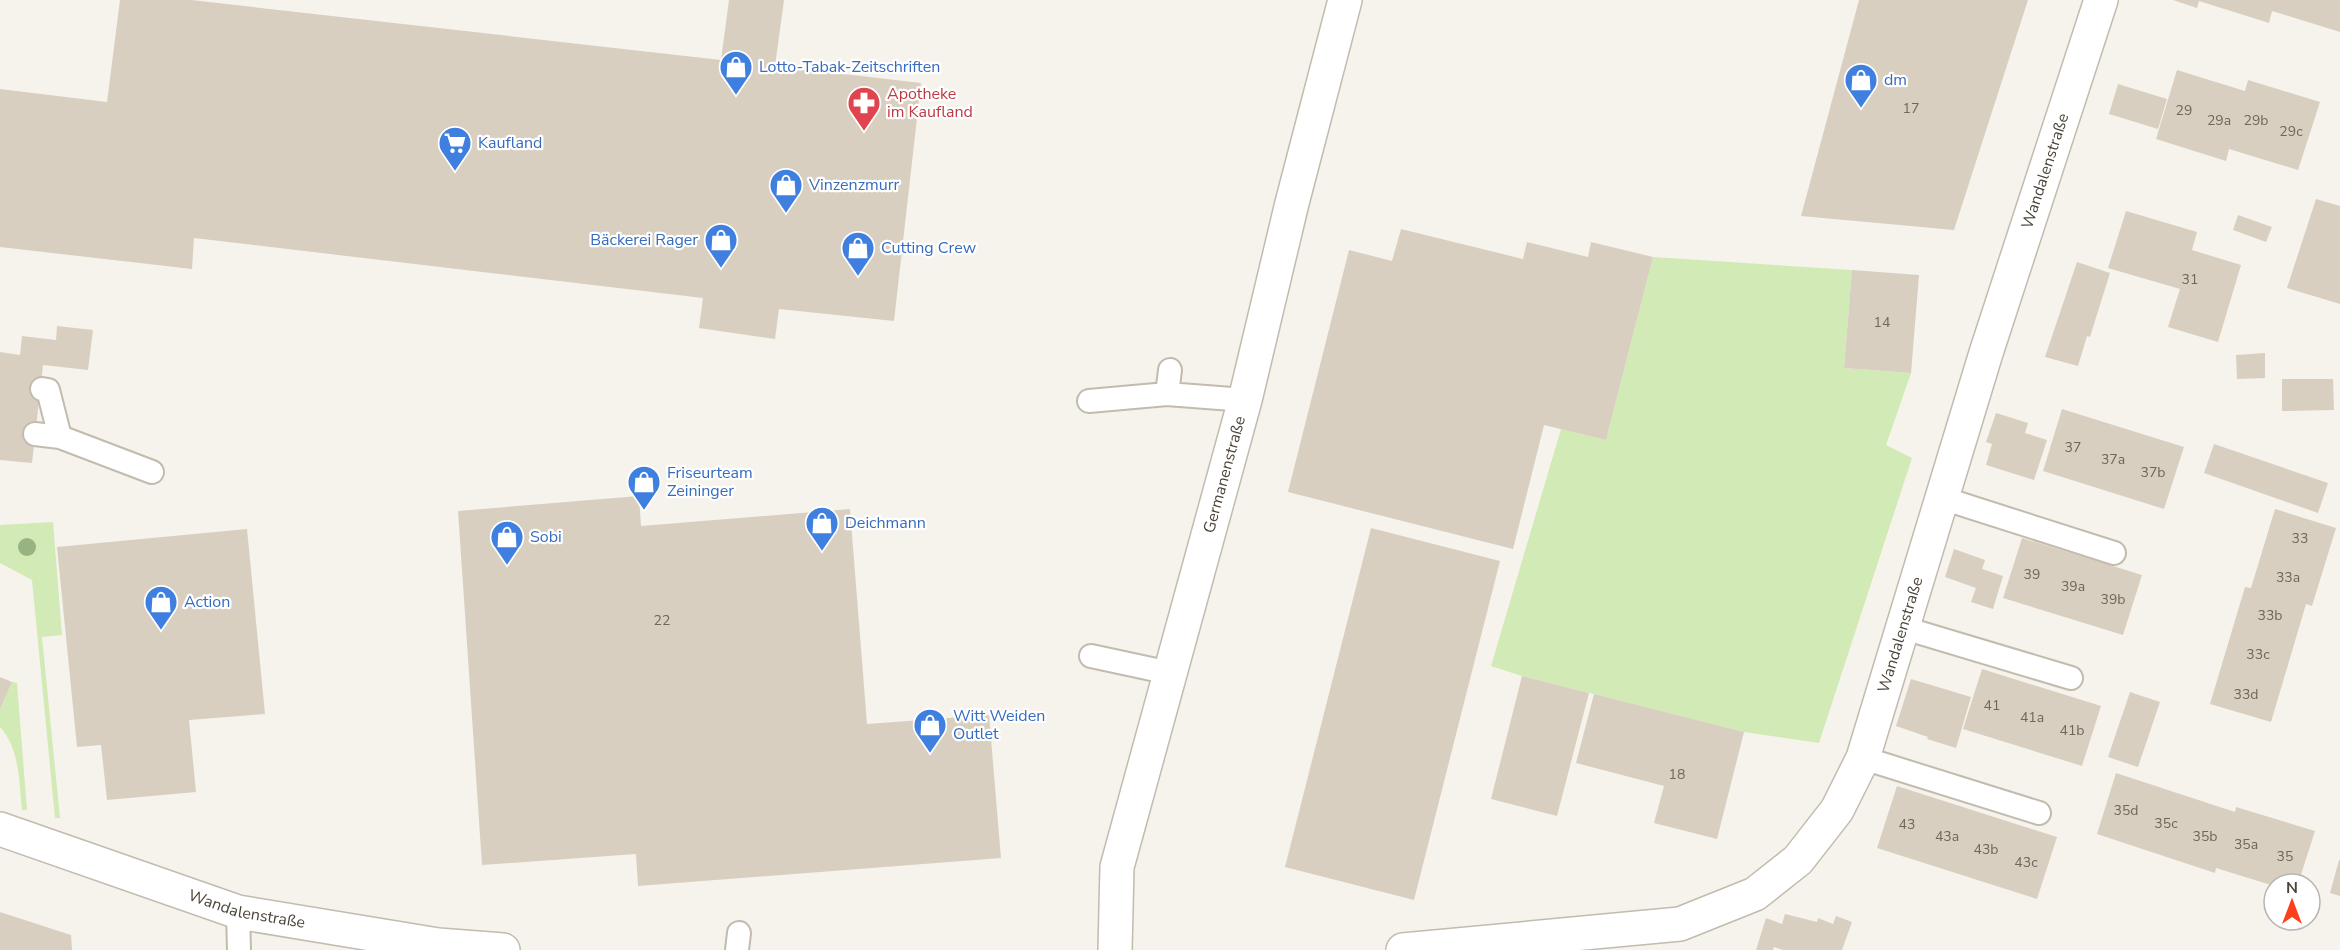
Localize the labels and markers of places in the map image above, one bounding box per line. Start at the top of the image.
shop icon: Lotto-Tabak-Zeitschriften [718,49,754,96]
place label: Lotto-Tabak-Zeitschriften [759,56,940,78]
shop icon: dm [1843,62,1879,109]
place label: dm [1884,69,1907,91]
place label: Apotheke im Kaufland [887,83,973,123]
pharmacy icon: Apotheke im Kaufland [846,85,882,132]
supermarket icon: Kaufland [437,125,473,172]
place label: Kaufland [478,132,542,154]
shop icon: Vinzenzmurr [768,167,804,214]
place label: Vinzenzmurr [808,174,899,196]
shop icon: Bäckerei Rager [703,222,739,269]
place label: Bäckerei Rager [590,229,698,251]
shop icon: Cutting Crew [840,230,876,277]
place label: Cutting Crew [881,237,977,259]
place label: Friseurteam Zeininger [667,462,753,502]
shop icon: Friseurteam Zeininger [626,464,662,511]
shop icon: Deichmann [804,505,840,552]
place label: Deichmann [845,512,926,534]
shop icon: Sobi [489,519,525,566]
place label: Sobi [530,526,562,548]
shop icon: Action [143,584,179,631]
place label: Action [184,591,230,613]
place label: Witt Weiden Outlet [953,705,1045,745]
shop icon: Witt Weiden Outlet [912,707,948,754]

